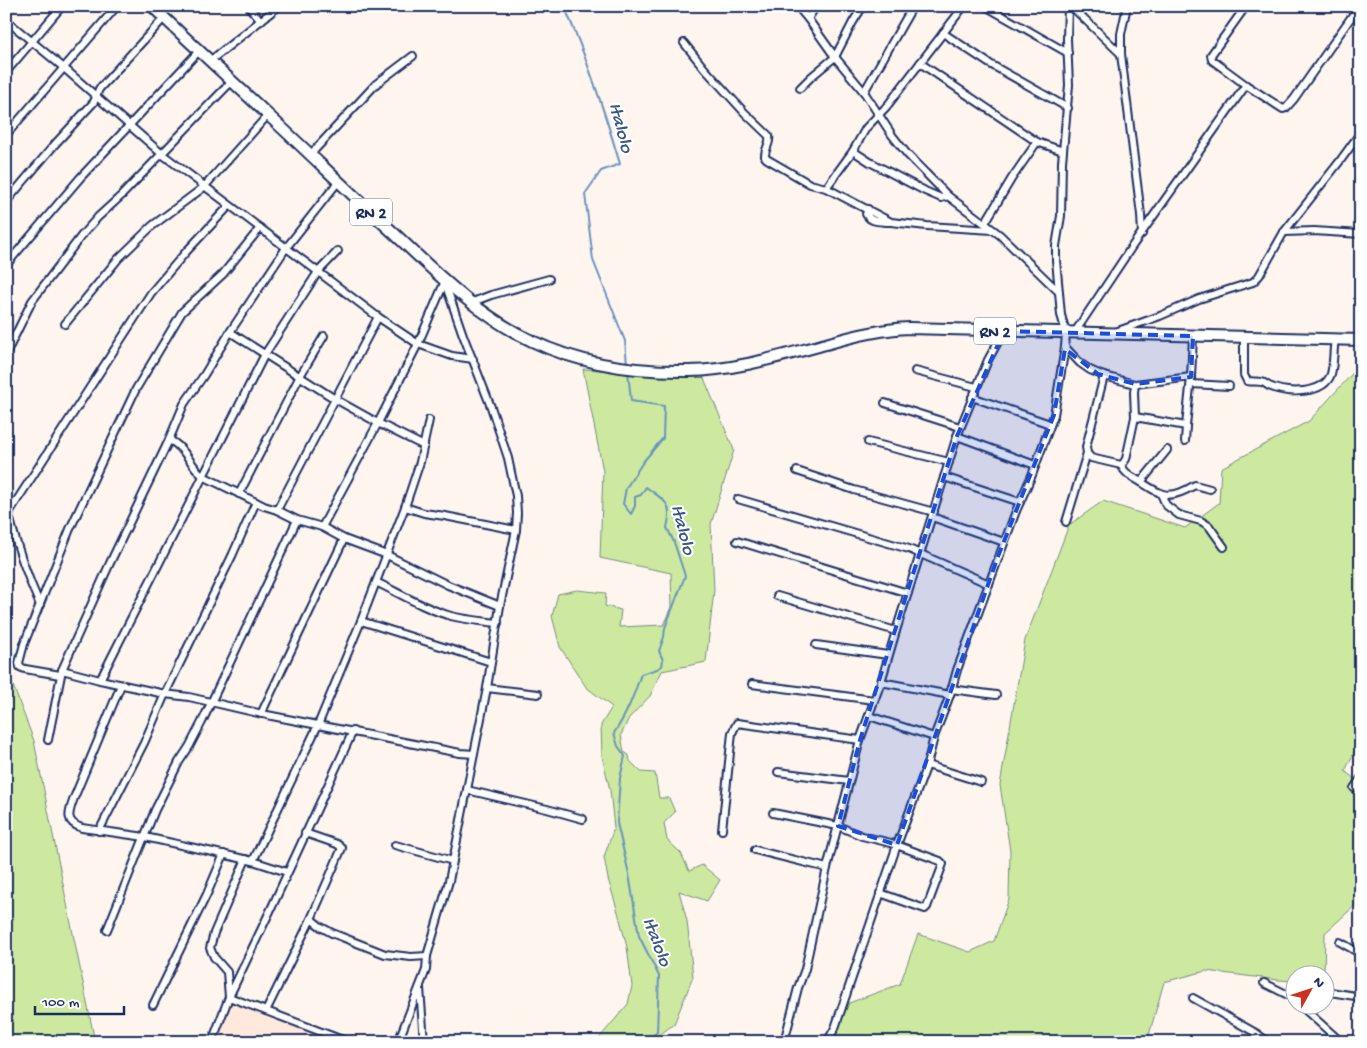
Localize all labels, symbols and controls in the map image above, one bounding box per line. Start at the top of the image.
water label: Italolo [602,100,638,157]
road number: RN 2 [350,198,392,226]
road number: RN 2 [974,318,1016,344]
water label: Italolo [664,502,700,559]
water label: Italolo [636,914,676,971]
north arrow [1284,966,1334,1016]
text: N [1309,974,1327,992]
scale bar [35,983,124,1015]
text: 100 m [41,994,80,1012]

